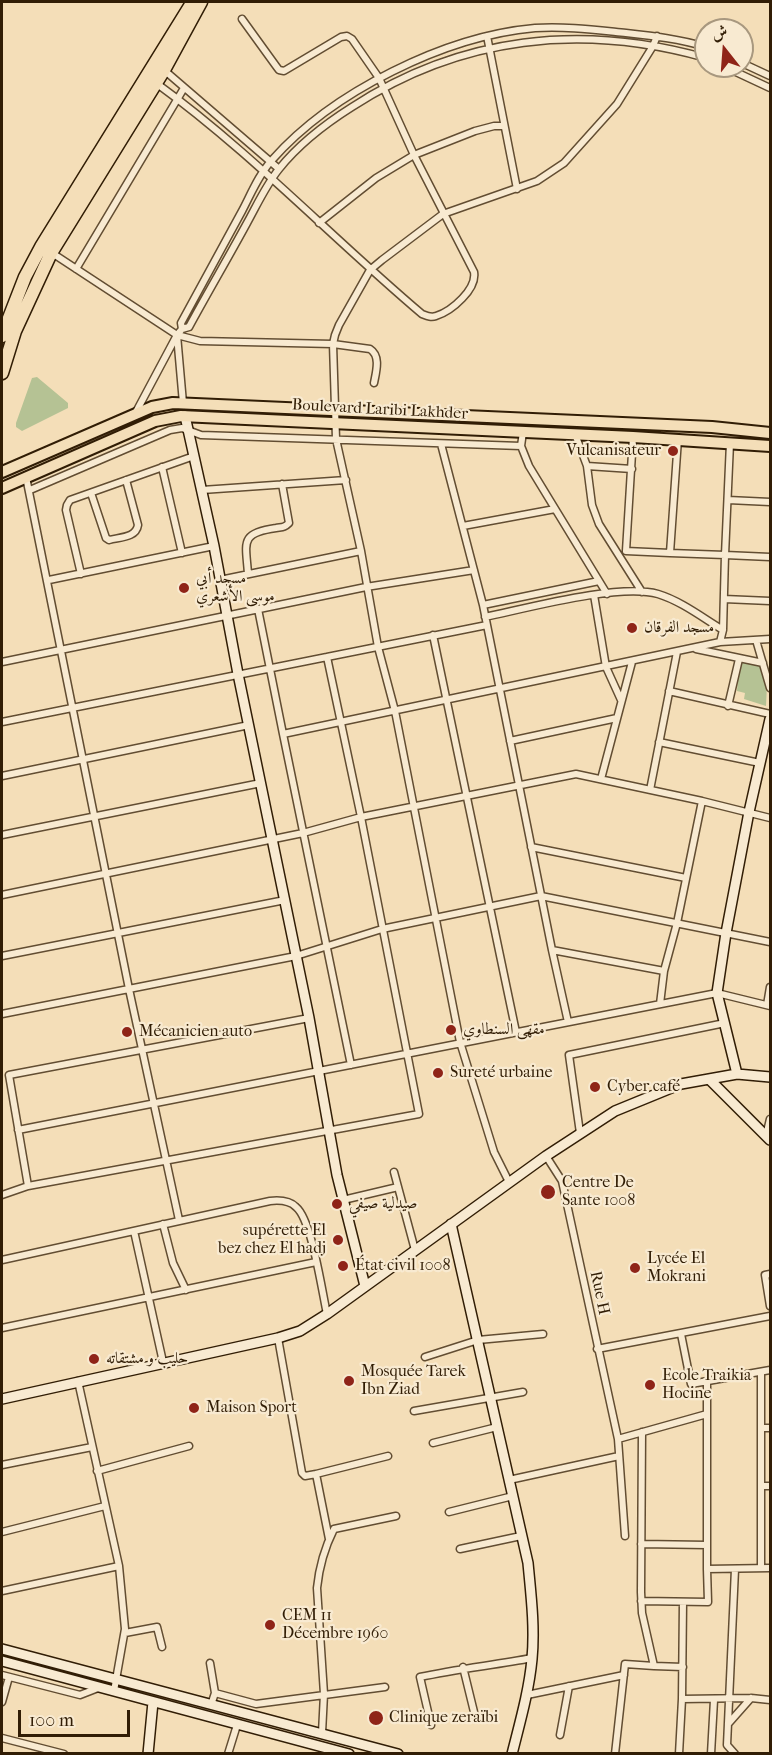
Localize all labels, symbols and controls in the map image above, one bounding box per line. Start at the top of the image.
north arrow [694,18,754,78]
text: ش [709,21,730,44]
street label: Boulevard Laribi Lakhder [292,396,468,424]
place label: Vulcanisateur [566,441,661,461]
marker: Vulcanisateur [666,444,680,458]
place label: مسجد أبي موسى الأشعري [196,569,275,607]
marker: مسجد أبي موسى الأشعري [177,581,191,595]
place label: مسجد الفرقان [644,618,714,638]
marker: مسجد الفرقان [625,621,639,635]
place label: مقهى السنطاوي [463,1020,545,1040]
place label: Mécanicien auto [139,1022,252,1042]
marker: مقهى السنطاوي [444,1023,458,1037]
marker: Mécanicien auto [120,1025,134,1039]
place label: Sureté urbaine [450,1063,552,1083]
marker: Sureté urbaine [431,1066,445,1080]
place label: Cyber café [607,1077,680,1097]
marker: Cyber café [588,1080,602,1094]
place label: Centre De Sante 1008 [562,1173,635,1211]
marker: Centre De Sante 1008 [539,1183,557,1201]
place label: صيدلية صيفي [349,1194,417,1214]
marker: صيدلية صيفي [330,1197,344,1211]
place label: supérette El bez chez El hadj [218,1221,326,1259]
marker: supérette El bez chez El hadj [331,1233,345,1247]
place label: Lycée El Mokrani [647,1249,706,1287]
place label: État civil 1008 [355,1256,450,1276]
marker: État civil 1008 [336,1259,350,1273]
marker: Lycée El Mokrani [628,1261,642,1275]
street label: Rue H [585,1269,613,1317]
place label: حليب و مشتقاته [106,1349,188,1369]
marker: حليب و مشتقاته [87,1352,101,1366]
place label: Mosquée Tarek Ibn Ziad [361,1362,466,1400]
place label: Ecole Traikia Hocine [662,1366,751,1404]
marker: Mosquée Tarek Ibn Ziad [342,1374,356,1388]
marker: Ecole Traikia Hocine [643,1378,657,1392]
place label: Maison Sport [206,1398,297,1418]
marker: Maison Sport [187,1401,201,1415]
place label: CEM 11 Décembre 1960 [282,1606,388,1644]
marker: CEM 11 Décembre 1960 [263,1618,277,1632]
scale bar [21,1698,134,1736]
place label: Clinique zeraïbi [389,1708,498,1728]
marker: Clinique zeraïbi [367,1709,385,1727]
text: 100 m [29,1710,74,1731]

